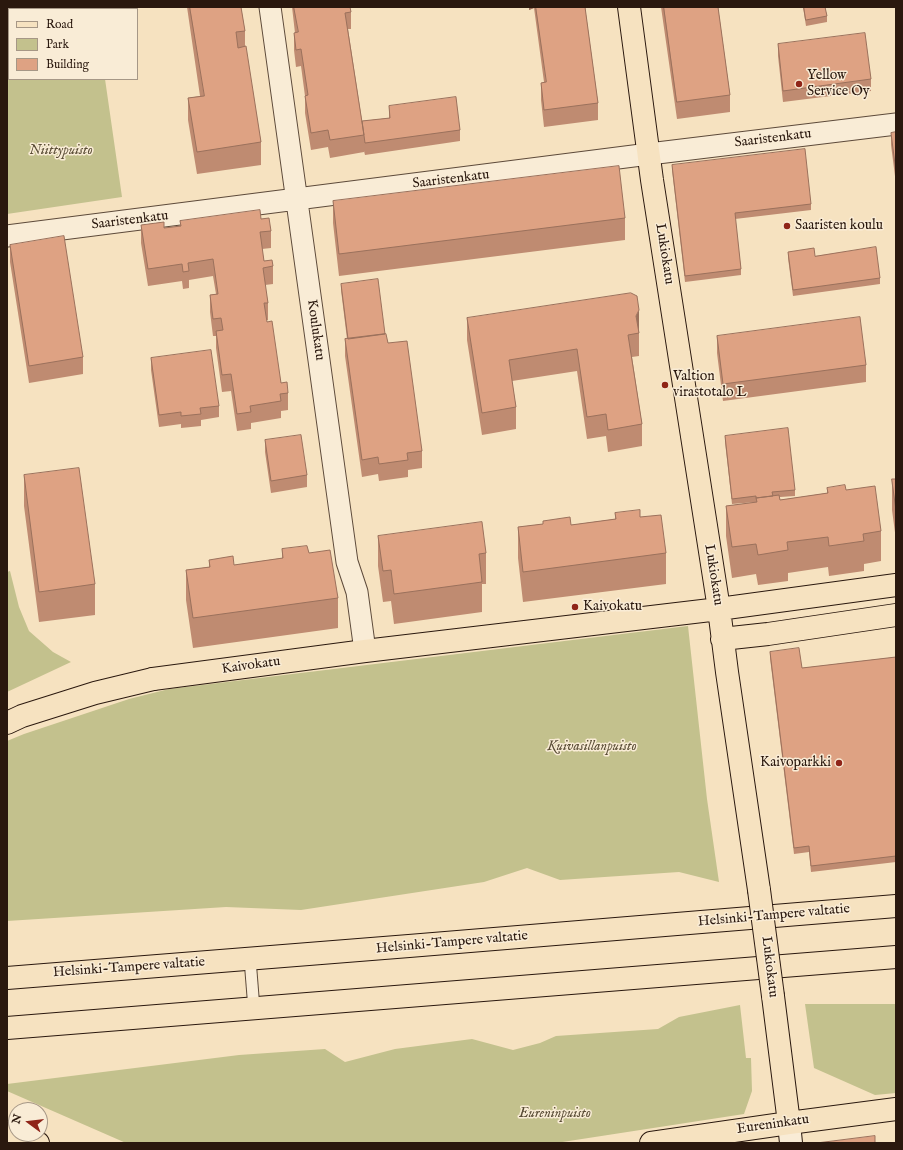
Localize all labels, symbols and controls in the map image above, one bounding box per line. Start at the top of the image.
legend [8,8,138,80]
text: Road [46,17,73,32]
text: Park [46,37,69,52]
text: Building [46,57,89,72]
place label: Yellow Service Oy [807,68,870,100]
marker: Yellow Service Oy [794,79,804,89]
street label: Saaristenkatu [734,126,812,152]
park label: Niittypuisto [29,143,93,159]
street label: Saaristenkatu [412,167,490,193]
street label: Saaristenkatu [91,208,169,234]
place label: Saaristen koulu [795,218,883,234]
marker: Saaristen koulu [782,221,792,231]
street label: Lukiokatu [651,222,677,286]
street label: Koulukatu [302,298,328,362]
place label: Valtion virastotalo L [673,369,747,402]
marker: Valtion virastotalo L [660,380,670,390]
street label: Lukiokatu [700,543,726,607]
place label: Kaivokatu [583,599,642,615]
marker: Kaivokatu [570,602,580,612]
street label: Kaivokatu [221,654,281,678]
park label: Kuivasillanpuisto [547,739,637,755]
place label: Kaivoparkki [760,755,831,771]
marker: Kaivoparkki [834,758,844,768]
street label: Helsinki-Tampere valtatie [697,901,851,931]
street label: Helsinki-Tampere valtatie [375,928,529,958]
street label: Lukiokatu [757,935,781,999]
street label: Helsinki-Tampere valtatie [52,954,206,982]
north arrow [8,1102,48,1142]
park label: Eureninpuisto [519,1106,591,1122]
street label: Eureninkatu [736,1112,810,1138]
text: N [9,1113,25,1126]

